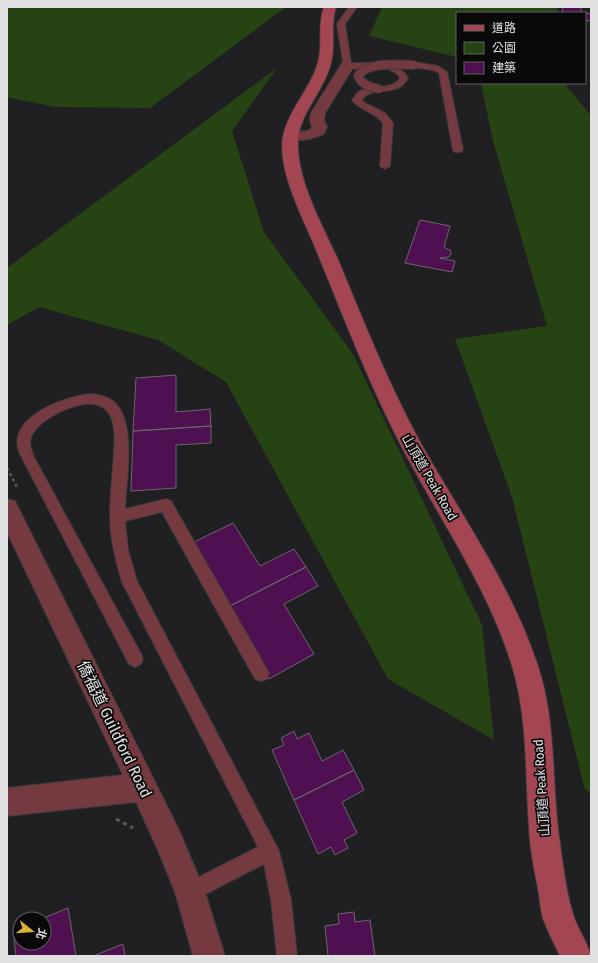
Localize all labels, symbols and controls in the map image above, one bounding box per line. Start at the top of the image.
legend [456,12,586,84]
text: 道路 [492,21,516,35]
text: 公園 [492,41,516,55]
text: 建築 [492,61,516,75]
street label: 山頂道 Peak Road [399,431,460,523]
street label: 僑福道 Guildford Road [73,658,156,801]
street label: 山頂道 Peak Road [531,739,552,837]
north arrow [12,911,52,951]
text: 北 [33,927,49,941]

